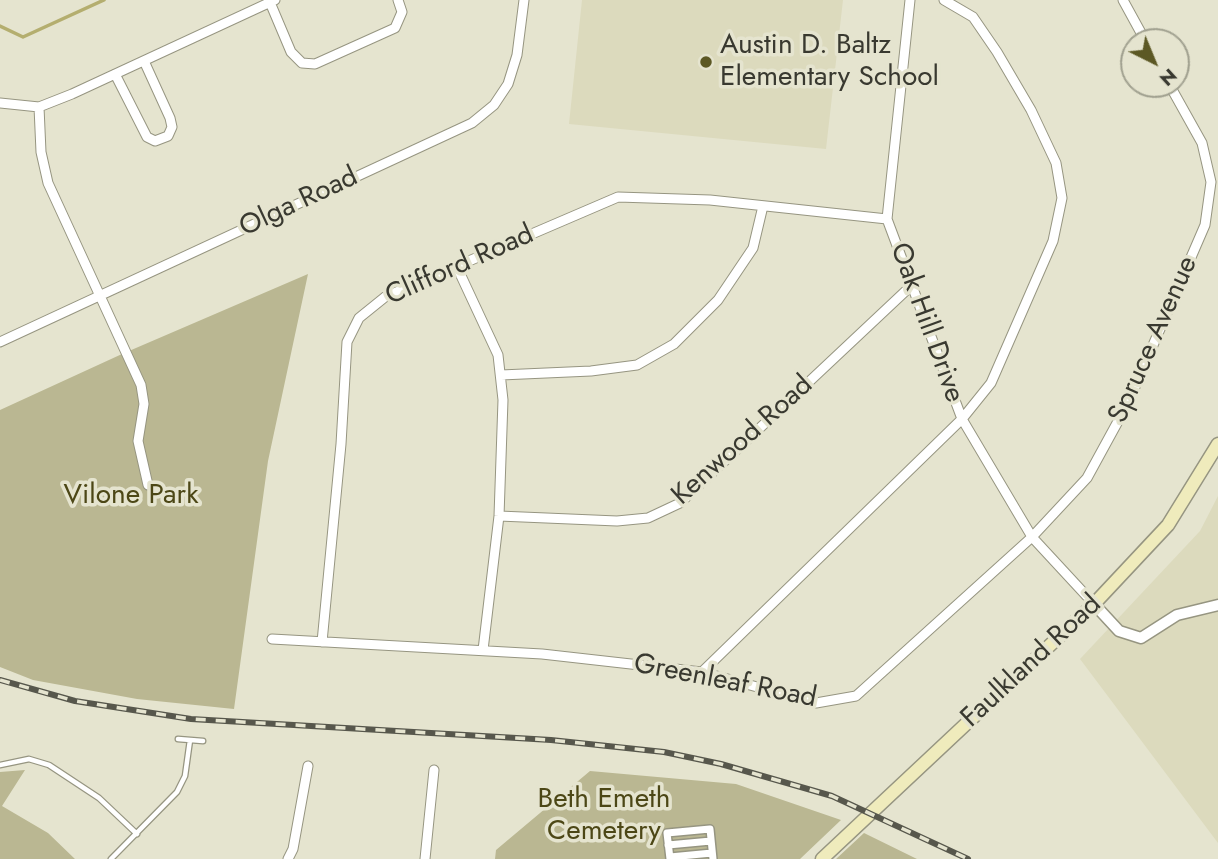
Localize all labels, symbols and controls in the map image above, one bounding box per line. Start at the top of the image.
north arrow [1120,28,1190,98]
place label: Austin D. Baltz Elementary School [720,29,939,95]
marker: Austin D. Baltz Elementary School [698,54,714,70]
text: N [1154,62,1183,92]
street label: Olga Road [234,161,364,245]
street label: Clifford Road [381,218,539,314]
street label: Oak Hill Drive [882,239,970,407]
street label: Spruce Avenue [1102,251,1206,429]
street label: Kenwood Road [666,369,820,513]
park label: Vilone Park [64,479,198,513]
street label: Faulkland Road [955,589,1109,735]
street label: Greenleaf Road [631,648,819,716]
park label: Beth Emeth Cemetery [538,783,670,849]

